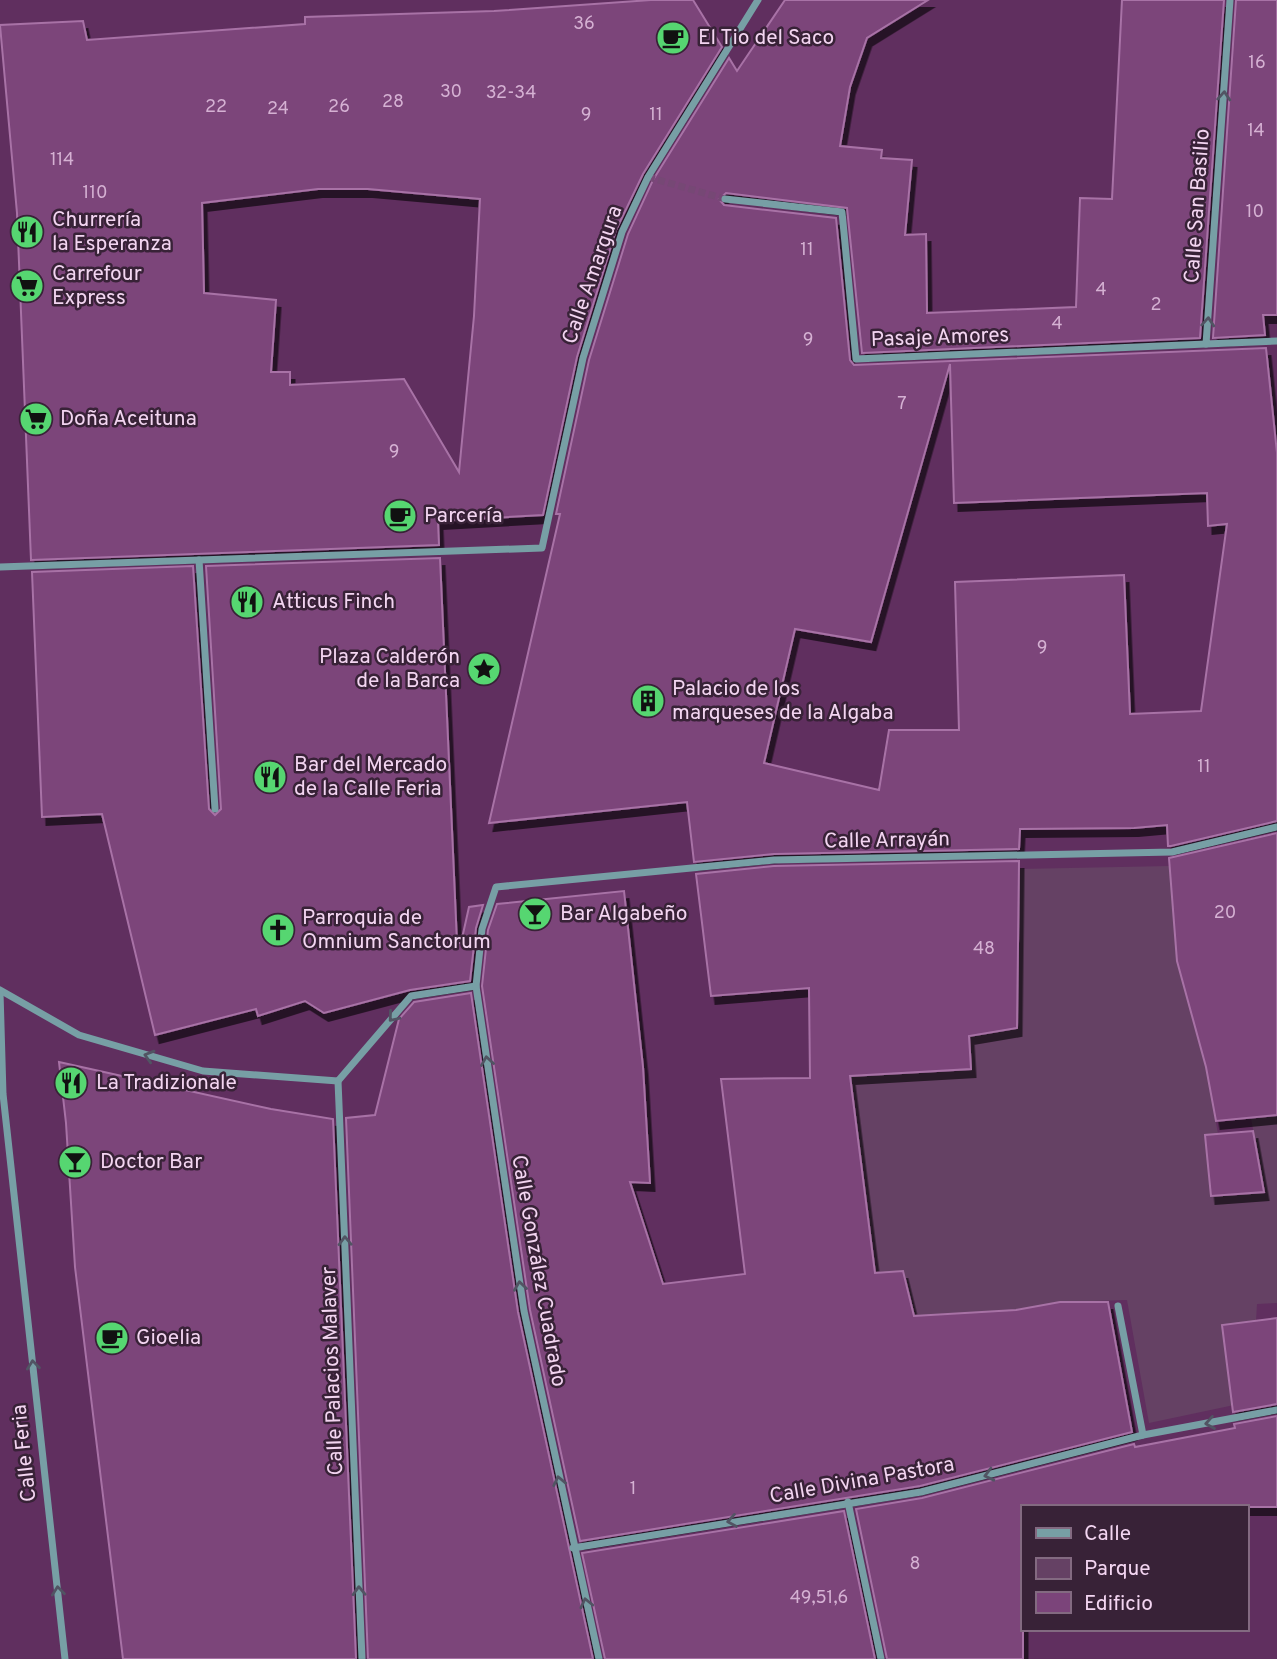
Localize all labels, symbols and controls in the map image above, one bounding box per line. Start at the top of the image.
house number: 36 [573,13,595,36]
cafe icon: El Tio del Saco [654,19,692,57]
place label: El Tio del Saco [698,25,834,52]
house number: 16 [1248,52,1266,75]
house number: 30 [440,81,462,104]
house number: 32-34 [486,82,536,105]
one-way arrow [1216,90,1231,101]
house number: 28 [382,91,404,114]
house number: 22 [205,96,227,119]
house number: 26 [328,96,350,119]
house number: 24 [267,98,289,121]
house number: 9 [581,104,591,127]
house number: 11 [649,104,663,127]
house number: 14 [1247,120,1265,143]
street label: Calle San Basilio [1179,128,1217,284]
house number: 114 [50,149,74,172]
house number: 110 [83,182,107,205]
house number: 10 [1246,201,1264,224]
street label: Calle Amargura [557,202,629,348]
place label: Churrería la Esperanza [52,207,172,258]
restaurant icon: Churrería la Esperanza [8,213,46,251]
house number: 11 [800,239,814,262]
place label: Carrefour Express [52,261,142,312]
supermarket icon: Carrefour Express [8,267,46,305]
house number: 4 [1095,279,1107,302]
house number: 2 [1150,294,1162,317]
house number: 4 [1051,313,1063,336]
one-way arrow [1200,317,1215,328]
street label: Pasaje Amores [870,322,1010,354]
house number: 9 [803,329,813,352]
house number: 7 [897,393,907,416]
supermarket icon: Doña Aceituna [17,400,55,438]
place label: Doña Aceituna [60,406,197,433]
house number: 9 [389,441,399,464]
cafe icon: Parcería [381,497,419,535]
place label: Parcería [424,503,503,530]
restaurant icon: Atticus Finch [228,583,266,621]
place label: Atticus Finch [272,589,395,616]
house number: 9 [1037,637,1047,660]
place label: Plaza Calderón de la Barca [319,644,460,695]
place icon: Plaza Calderón de la Barca [465,650,503,688]
place label: Palacio de los marqueses de la Algaba [672,676,894,727]
building icon: Palacio de los marqueses de la Algaba [629,682,667,720]
place label: Bar del Mercado de la Calle Feria [294,752,447,803]
house number: 11 [1197,756,1211,779]
restaurant icon: Bar del Mercado de la Calle Feria [251,758,289,796]
street label: Calle Arrayán [824,826,950,856]
bar icon: Bar Algabeño [516,895,554,933]
place label: Bar Algabeño [560,901,687,928]
house number: 20 [1214,902,1236,925]
place label: Parroquia de Omnium Sanctorum [302,905,491,956]
church icon: Parroquia de Omnium Sanctorum [259,911,297,949]
house number: 48 [973,938,995,961]
one-way arrow [389,1009,401,1022]
one-way arrow [143,1049,155,1064]
one-way arrow [480,1055,495,1067]
restaurant icon: La Tradizionale [52,1064,90,1102]
place label: La Tradizionale [96,1070,237,1097]
bar icon: Doctor Bar [56,1143,94,1181]
place label: Doctor Bar [100,1149,202,1176]
street label: Calle González Cuadrado [504,1153,572,1389]
one-way arrow [337,1235,352,1246]
street label: Calle Palacios Malaver [316,1266,350,1476]
one-way arrow [513,1280,528,1292]
cafe icon: Gioelia [93,1319,131,1357]
place label: Gioelia [136,1325,201,1352]
one-way arrow [25,1359,40,1371]
street label: Calle Feria [6,1403,44,1503]
one-way arrow [1204,1414,1216,1429]
street label: Calle Divina Pastora [767,1451,957,1511]
one-way arrow [983,1467,995,1481]
one-way arrow [553,1475,568,1487]
house number: 1 [630,1478,636,1501]
legend [1021,1505,1249,1631]
one-way arrow [727,1513,738,1528]
text: Calle [1084,1521,1131,1548]
house number: 8 [910,1553,921,1576]
text: Parque [1084,1556,1151,1583]
one-way arrow [50,1585,65,1597]
one-way arrow [352,1585,367,1596]
house number: 49,51,6 [790,1587,848,1610]
text: Edificio [1084,1591,1153,1618]
one-way arrow [580,1597,594,1609]

